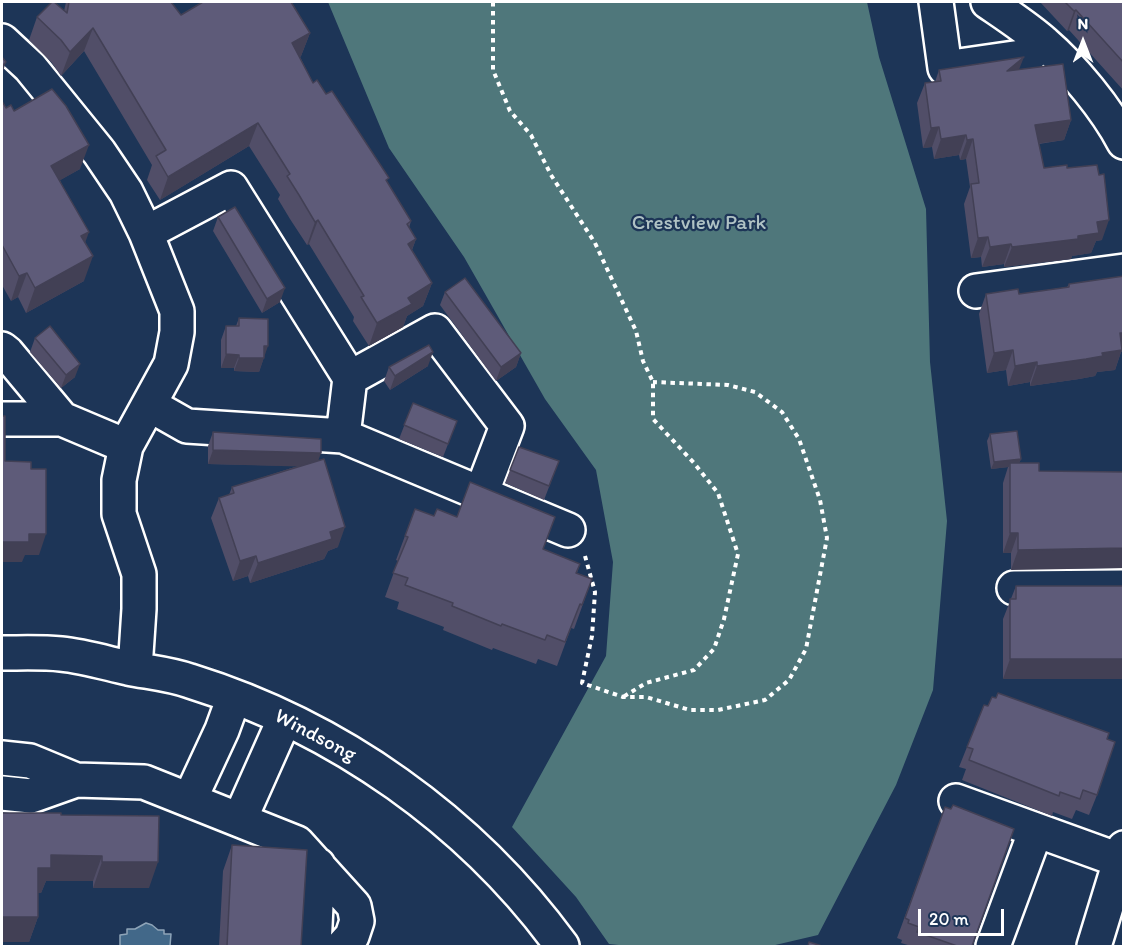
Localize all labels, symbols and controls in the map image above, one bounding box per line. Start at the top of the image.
north arrow [1053,12,1113,72]
text: N [1078,14,1088,33]
park label: Crestview Park [632,211,766,237]
street label: Windsong [270,704,360,768]
scale bar [921,897,1006,935]
text: 20 m [929,908,969,930]

